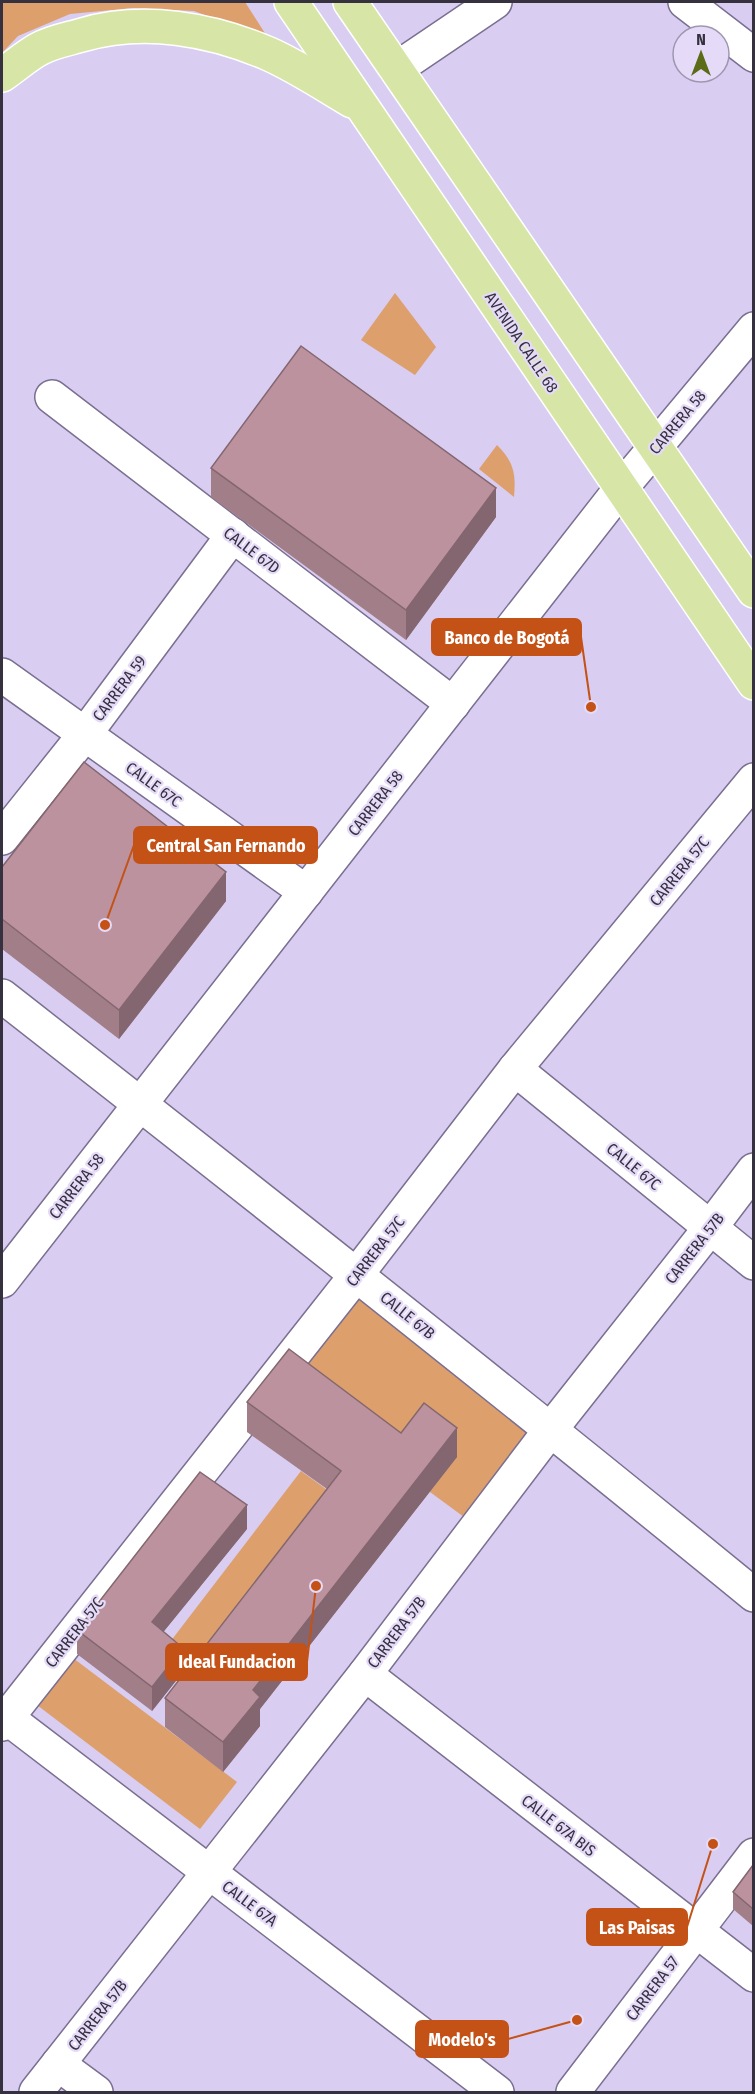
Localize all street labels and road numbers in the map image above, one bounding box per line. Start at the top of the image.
street label: AVENIDA CALLE 68 [481,288,562,396]
street label: CARRERA 58 [645,386,710,458]
street label: CALLE 67D [220,523,284,578]
street label: CARRERA 59 [89,652,150,725]
street label: CALLE 67C [122,758,185,811]
street label: CARRERA 58 [344,767,407,840]
street label: CARRERA 57C [646,833,713,910]
street label: CALLE 67C [603,1139,665,1194]
street label: CARRERA 58 [45,1150,108,1223]
street label: CARRERA 57B [661,1209,728,1287]
street label: CARRERA 57C [342,1212,409,1290]
street label: CALLE 67B [377,1288,439,1343]
street label: CARRERA 57C [41,1593,108,1671]
street label: CARRERA 57B [363,1593,430,1672]
street label: CALLE 67A BIS [518,1791,600,1860]
street label: CALLE 67A [218,1877,281,1931]
street label: CARRERA 57 [622,1952,683,2024]
street label: CARRERA 57B [64,1976,131,2054]

